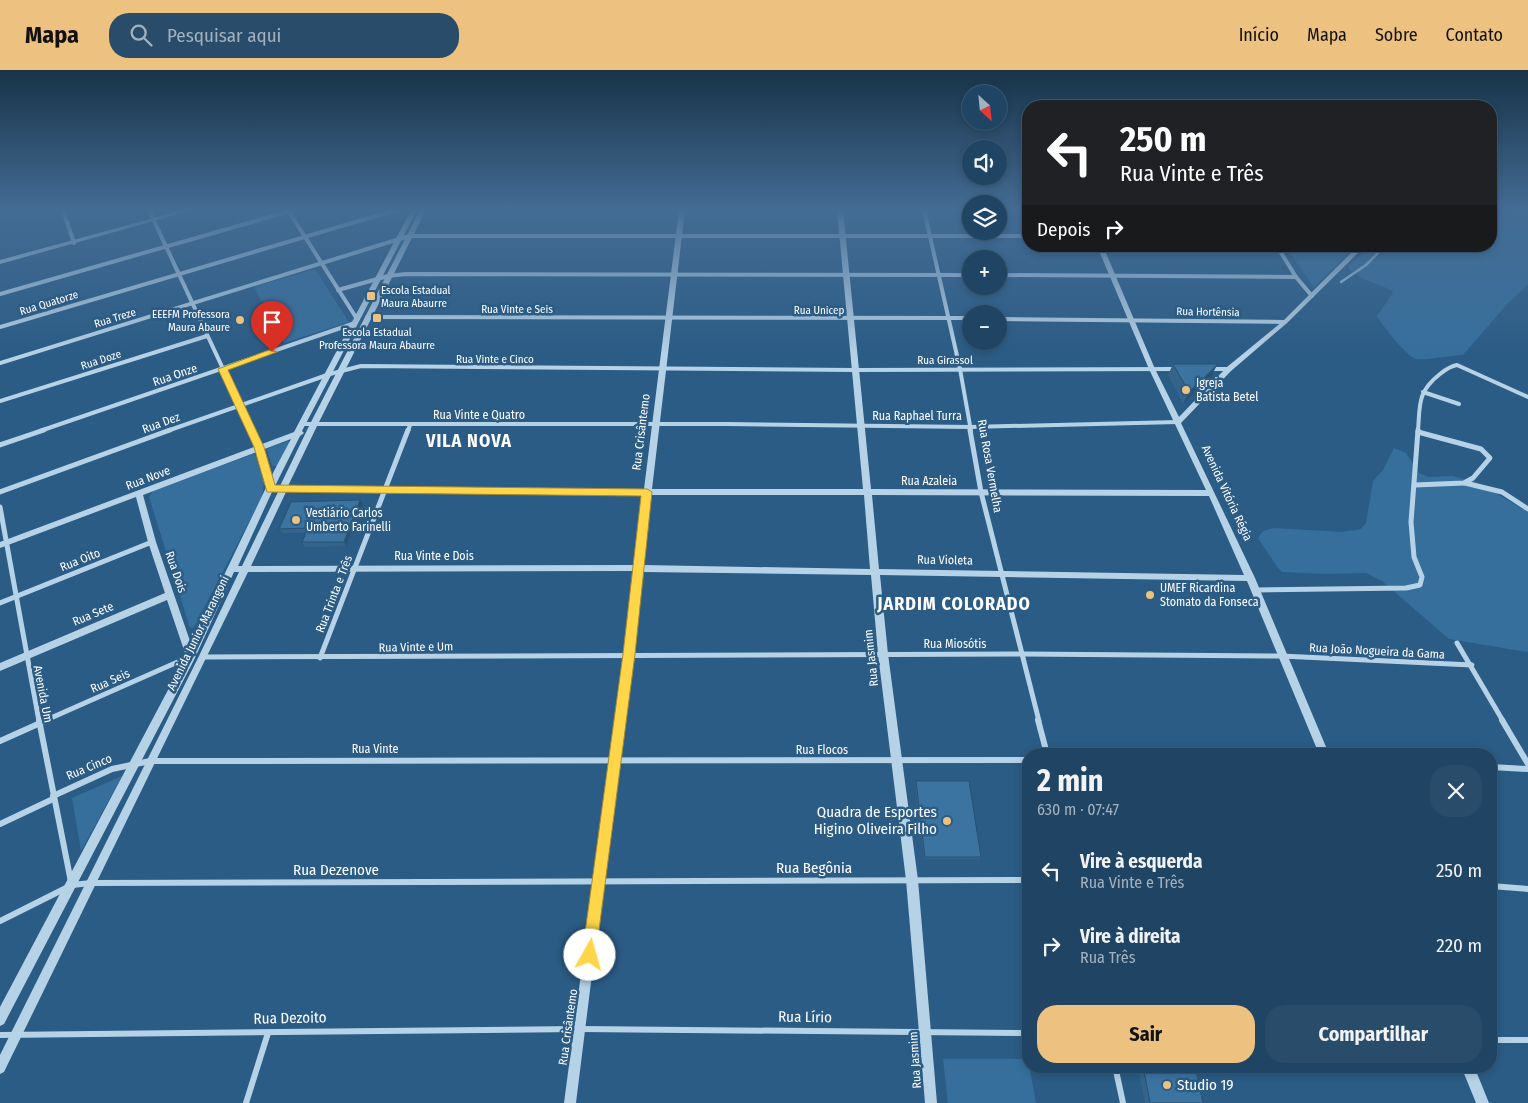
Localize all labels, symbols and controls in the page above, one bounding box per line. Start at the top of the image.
search box [109,13,459,58]
text: Mapa [25,21,79,49]
icon: search [127,21,155,49]
text: Pesquisar aqui [167,24,281,47]
text: Início [1239,24,1279,46]
text: Mapa [1307,24,1347,46]
text: Sobre [1375,24,1418,46]
text: Contato [1446,24,1503,46]
north arrow [962,85,1008,130]
map controls [962,85,1007,350]
text: 250 m [1120,118,1207,160]
icon: left [1037,120,1102,185]
button: sound [962,140,1007,185]
text: Rua Vinte e Três [1120,160,1264,187]
button: layers [962,195,1007,240]
icon: right [1100,215,1128,243]
text: Depois [1037,218,1090,241]
button: + [962,250,1007,295]
place label: Escola Estadual Maura Abaurre [381,284,451,310]
street label: Rua Quatorze [18,288,80,318]
marker: Escola Estadual Maura Abaurre [365,290,377,302]
pin [251,301,293,352]
street label: Rua Vinte e Seis [481,303,553,316]
street label: Rua Unicep [794,304,844,317]
street label: Rua Treze [93,305,137,331]
button: − [962,305,1007,350]
street label: Rua Hortênsia [1176,305,1240,319]
place label: EEEFM Professora Maura Abaure [152,308,230,334]
icon: arrive [258,308,286,336]
marker: Escola Estadual Professora Maura Abaurre [371,312,383,324]
marker: EEEFM Professora Maura Abaure [234,314,246,326]
place label: Escola Estadual Professora Maura Abaurre [319,326,435,352]
street label: Rua Doze [79,347,123,373]
street label: Rua Vinte e Cinco [456,353,534,366]
street label: Rua Girassol [917,354,973,367]
street label: Rua Onze [151,361,199,389]
place label: Igreja Batista Betel [1196,376,1258,404]
marker: Igreja Batista Betel [1180,384,1192,396]
street label: Rua Crisântemo [629,393,653,471]
street label: Rua Vinte e Quatro [433,408,525,422]
street label: Rua Raphael Turra [872,409,962,423]
street label: Rua Dez [140,410,182,436]
street label: Rua Rosa Vermelha [975,418,1005,514]
district label: VILA NOVA [425,430,512,452]
street label: Avenida Vitória Régia [1199,443,1255,543]
street label: Rua Nove [124,463,172,493]
street label: Rua Azaleia [901,474,957,488]
place label: Vestiário Carlos Umberto Farinelli [306,506,391,534]
marker: Vestiário Carlos Umberto Farinelli [290,514,302,526]
street label: Rua Oito [58,546,102,574]
street label: Rua Dois [162,549,190,595]
street label: Rua Vinte e Dois [394,549,474,563]
street label: Rua Trinta e Três [313,553,355,635]
street label: Rua Violeta [917,553,973,567]
street label: Avenida Junior Marangoni [164,573,232,693]
place label: UMEF Ricardina Stomato da Fonseca [1160,581,1259,609]
marker: UMEF Ricardina Stomato da Fonseca [1144,589,1156,601]
district label: JARDIM COLORADO [876,593,1031,615]
street label: Rua Sete [70,599,116,629]
street label: Rua Jasmim [861,629,881,687]
street label: Rua Miosótis [924,637,986,651]
street label: Rua Vinte e Um [379,639,453,655]
street label: Rua João Nogueira da Gama [1309,640,1445,662]
street label: Avenida Um [31,664,55,724]
street label: Rua Seis [88,666,132,696]
street label: Rua Vinte [352,742,398,756]
street label: Rua Flocos [796,743,848,757]
street label: Rua Cinco [64,751,114,783]
text: 2 min [1037,763,1104,799]
button: close [1430,765,1482,817]
text: 630 m · 07:47 [1037,800,1119,819]
place label: Quadra de Esportes Higino Oliveira Filho [814,803,937,838]
marker: Quadra de Esportes Higino Oliveira Filho [941,815,953,827]
text: Vire à esquerda [1080,850,1202,873]
icon: left [1037,857,1065,885]
street label: Rua Begônia [776,859,852,877]
text: 250 m [1436,859,1482,882]
street label: Rua Dezenove [293,861,379,879]
text: Rua Vinte e Três [1080,873,1184,892]
text: Vire à direita [1080,925,1181,948]
position arrow [563,928,615,980]
icon: right [1037,932,1065,960]
text: 220 m [1436,934,1482,957]
text: Rua Três [1080,948,1136,967]
street label: Rua Crisântemo [556,988,580,1066]
button: Sair [1037,1005,1255,1063]
button: Compartilhar [1265,1005,1482,1063]
street label: Rua Dezoito [253,1008,327,1028]
street label: Rua Lírio [778,1008,832,1026]
street label: Rua Jasmim [906,1031,924,1089]
place label: Studio 19 [1177,1076,1234,1094]
marker: Studio 19 [1161,1079,1173,1091]

